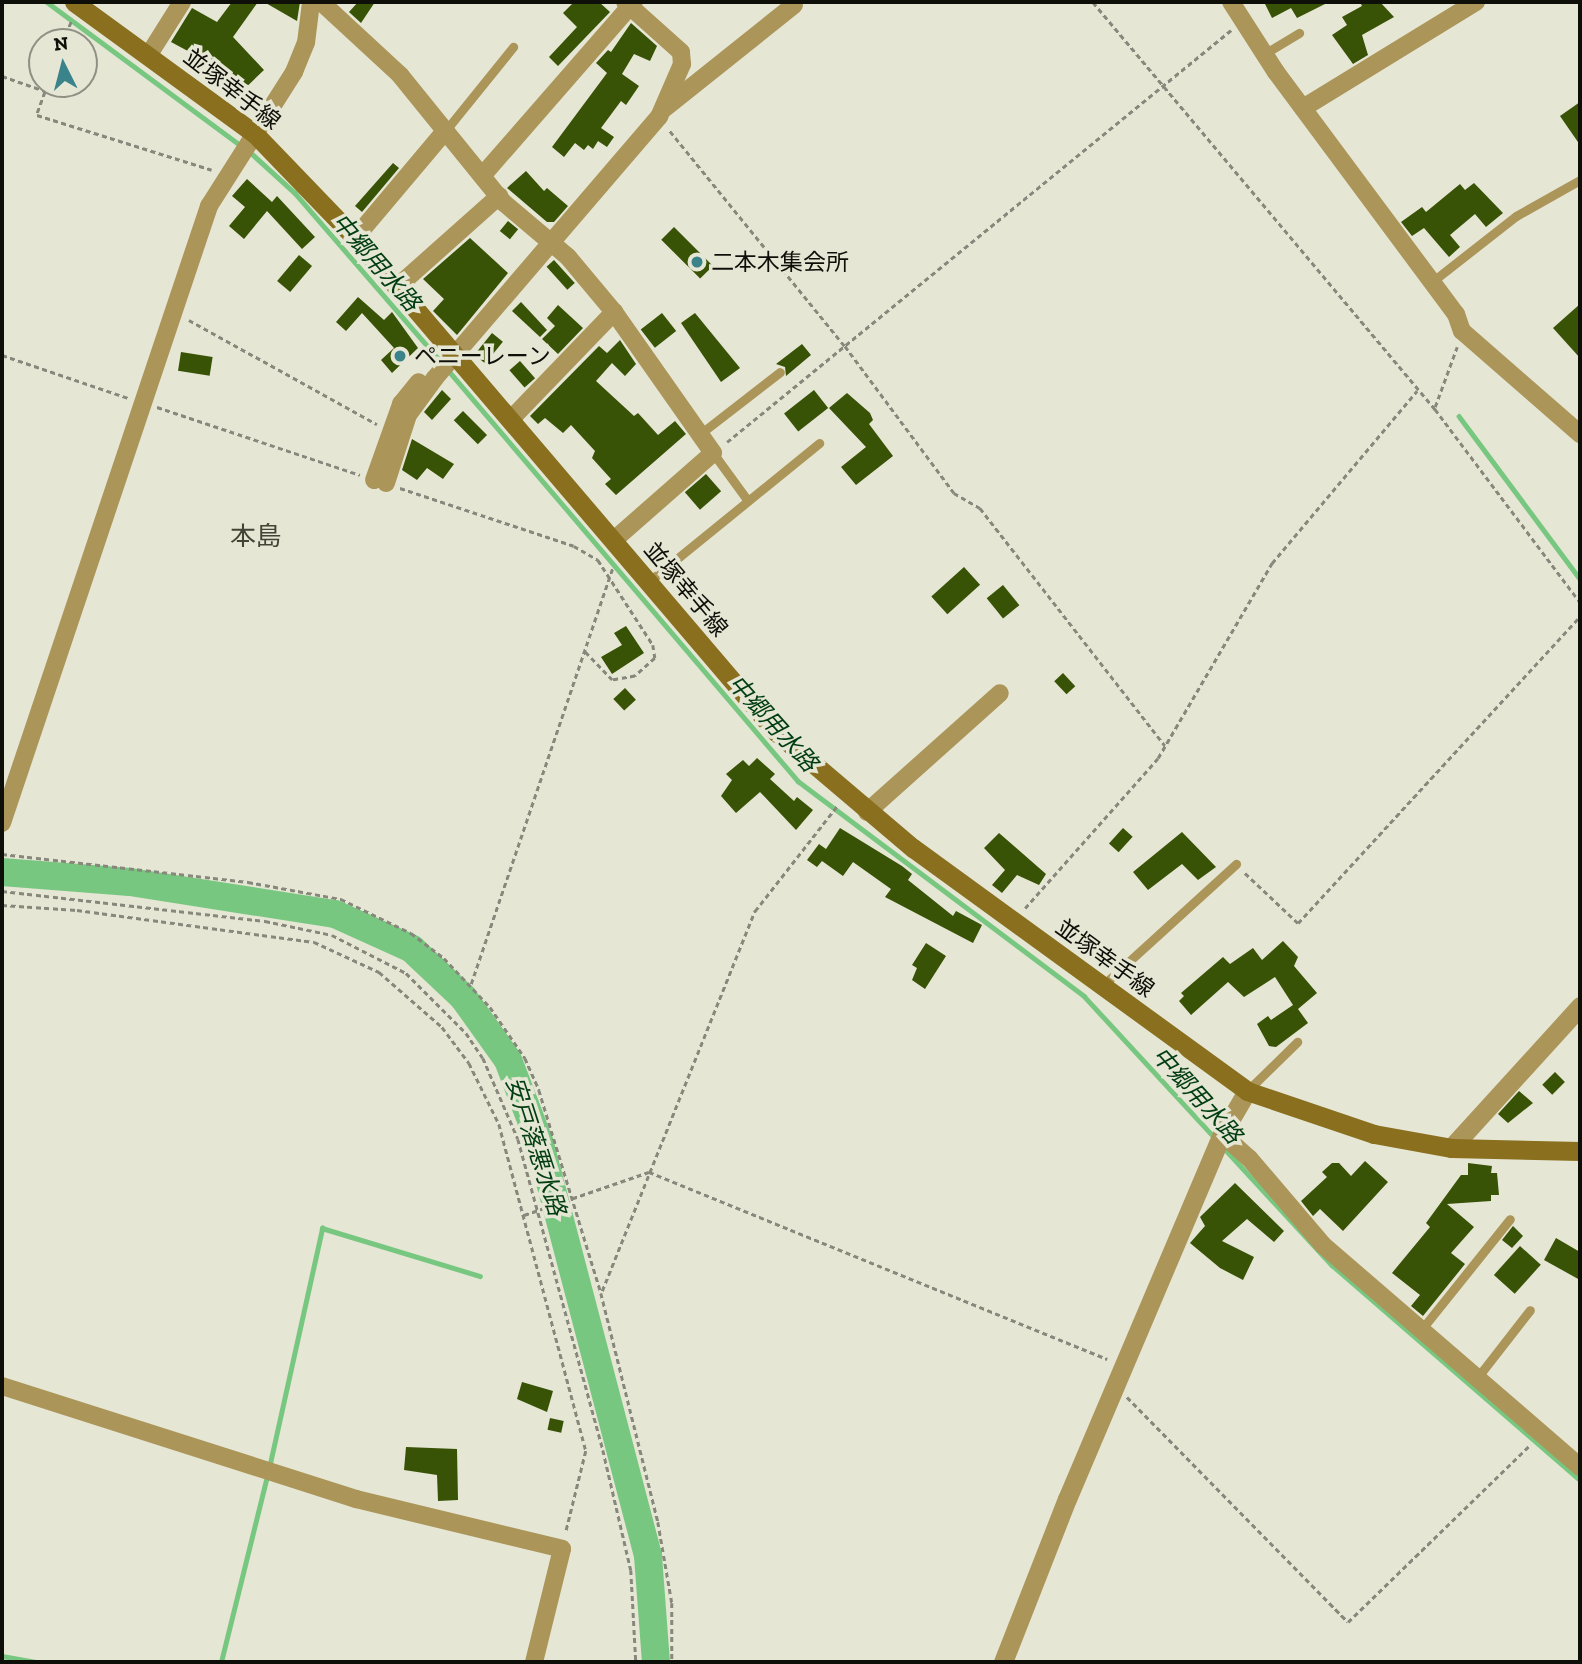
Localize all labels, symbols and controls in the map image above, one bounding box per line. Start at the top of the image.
north arrow [28,28,98,98]
text: N [53,31,69,56]
street label: 並塚幸手線 [178,43,286,135]
water label: 中郷用水路 [326,207,426,317]
place label: 二本木集会所 [711,248,849,276]
marker: 二本木集会所 [689,254,705,270]
place label: ペニーレーン [414,342,552,370]
marker: ペニーレーン [392,348,408,364]
district label: 本島 [230,521,282,553]
street label: 並塚幸手線 [638,536,734,642]
water label: 中郷用水路 [722,669,824,777]
street label: 並塚幸手線 [1050,913,1160,1003]
water label: 中郷用水路 [1146,1041,1248,1149]
water label: 安戸落悪水路 [500,1073,572,1219]

